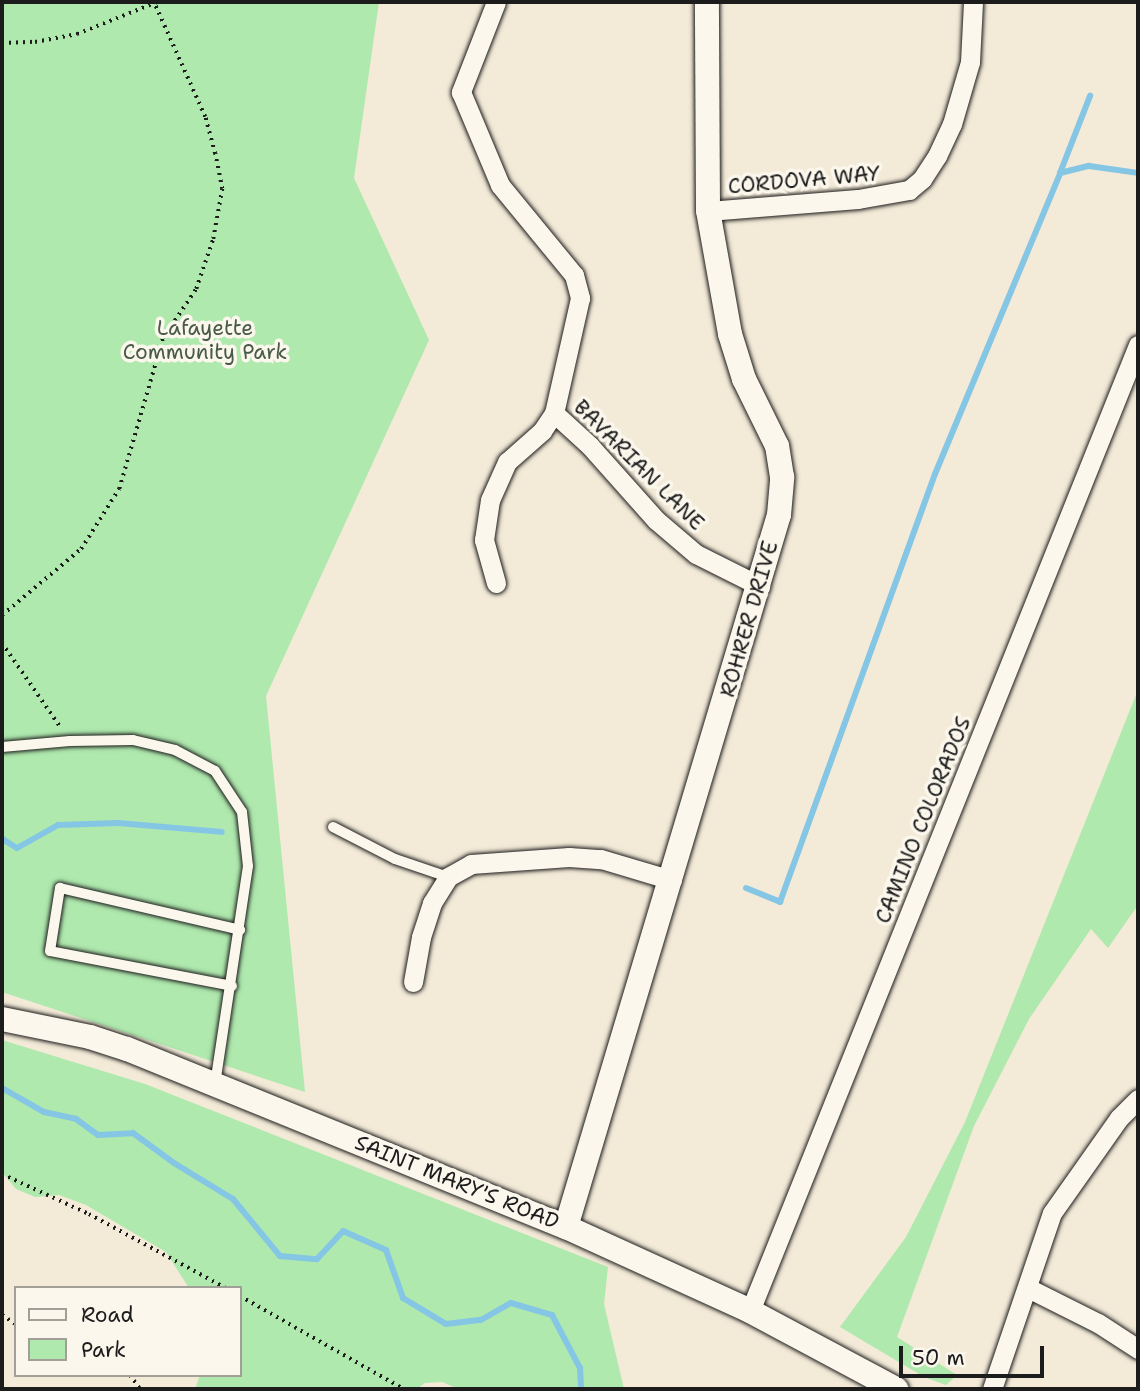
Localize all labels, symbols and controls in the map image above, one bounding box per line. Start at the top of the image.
street label: CORDOVA WAY [727,161,881,199]
park label: Lafayette Community Park [123,315,287,365]
street label: BAVARIAN LANE [569,395,709,535]
street label: ROHRER DRIVE [715,538,783,700]
street label: CAMINO COLORADOS [870,713,976,927]
street label: SAINT MARY'S ROAD [351,1130,563,1234]
legend [14,1286,242,1377]
text: Road [81,1301,134,1329]
scale bar [902,1332,1047,1376]
text: Park [81,1336,126,1364]
text: 50 m [912,1344,965,1372]

